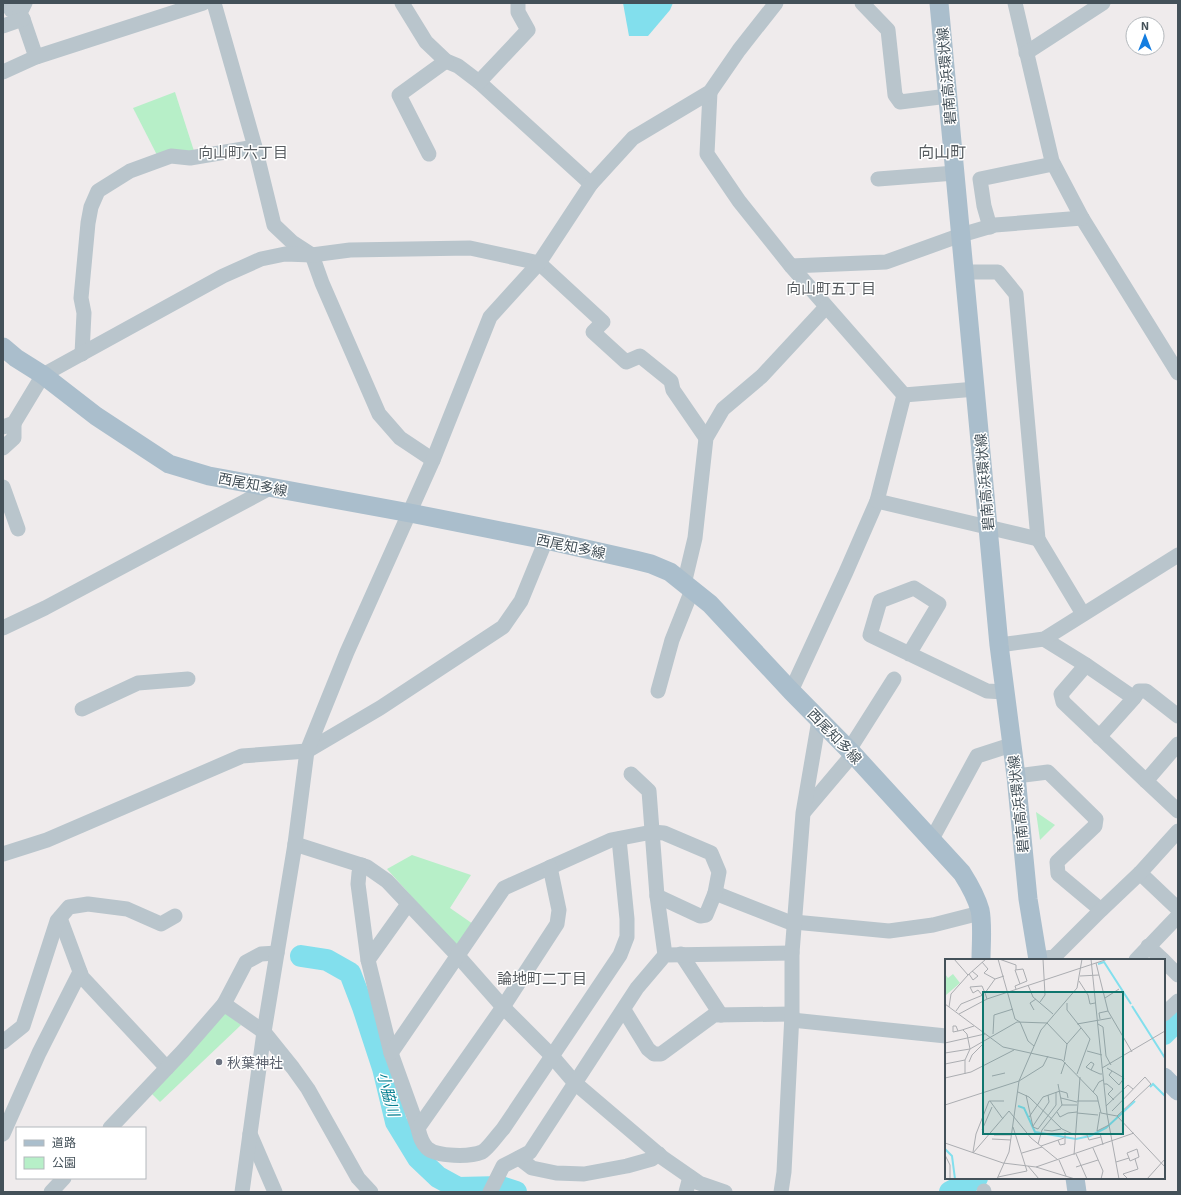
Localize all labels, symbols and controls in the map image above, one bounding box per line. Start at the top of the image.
north arrow [1125,16,1165,56]
text: N [1141,19,1149,32]
street label: 碧南高浜環状線 [933,26,959,126]
district label: 向山町 [918,142,966,161]
district label: 向山町六丁目 [198,143,288,161]
district label: 向山町五丁目 [786,279,876,297]
street label: 碧南高浜環状線 [971,432,997,532]
street label: 西尾知多線 [217,469,289,499]
street label: 西尾知多線 [535,530,607,562]
street label: 西尾知多線 [805,705,865,767]
street label: 碧南高浜環状線 [1004,754,1032,854]
inset map [945,959,1165,1179]
district label: 論地町二丁目 [497,969,587,987]
place label: 秋葉神社 [227,1054,283,1071]
marker: 秋葉神社 [214,1057,224,1067]
water label: 小脇川 [374,1070,404,1120]
legend [16,1127,146,1179]
text: 道路 [52,1135,76,1149]
text: 公園 [52,1155,76,1169]

